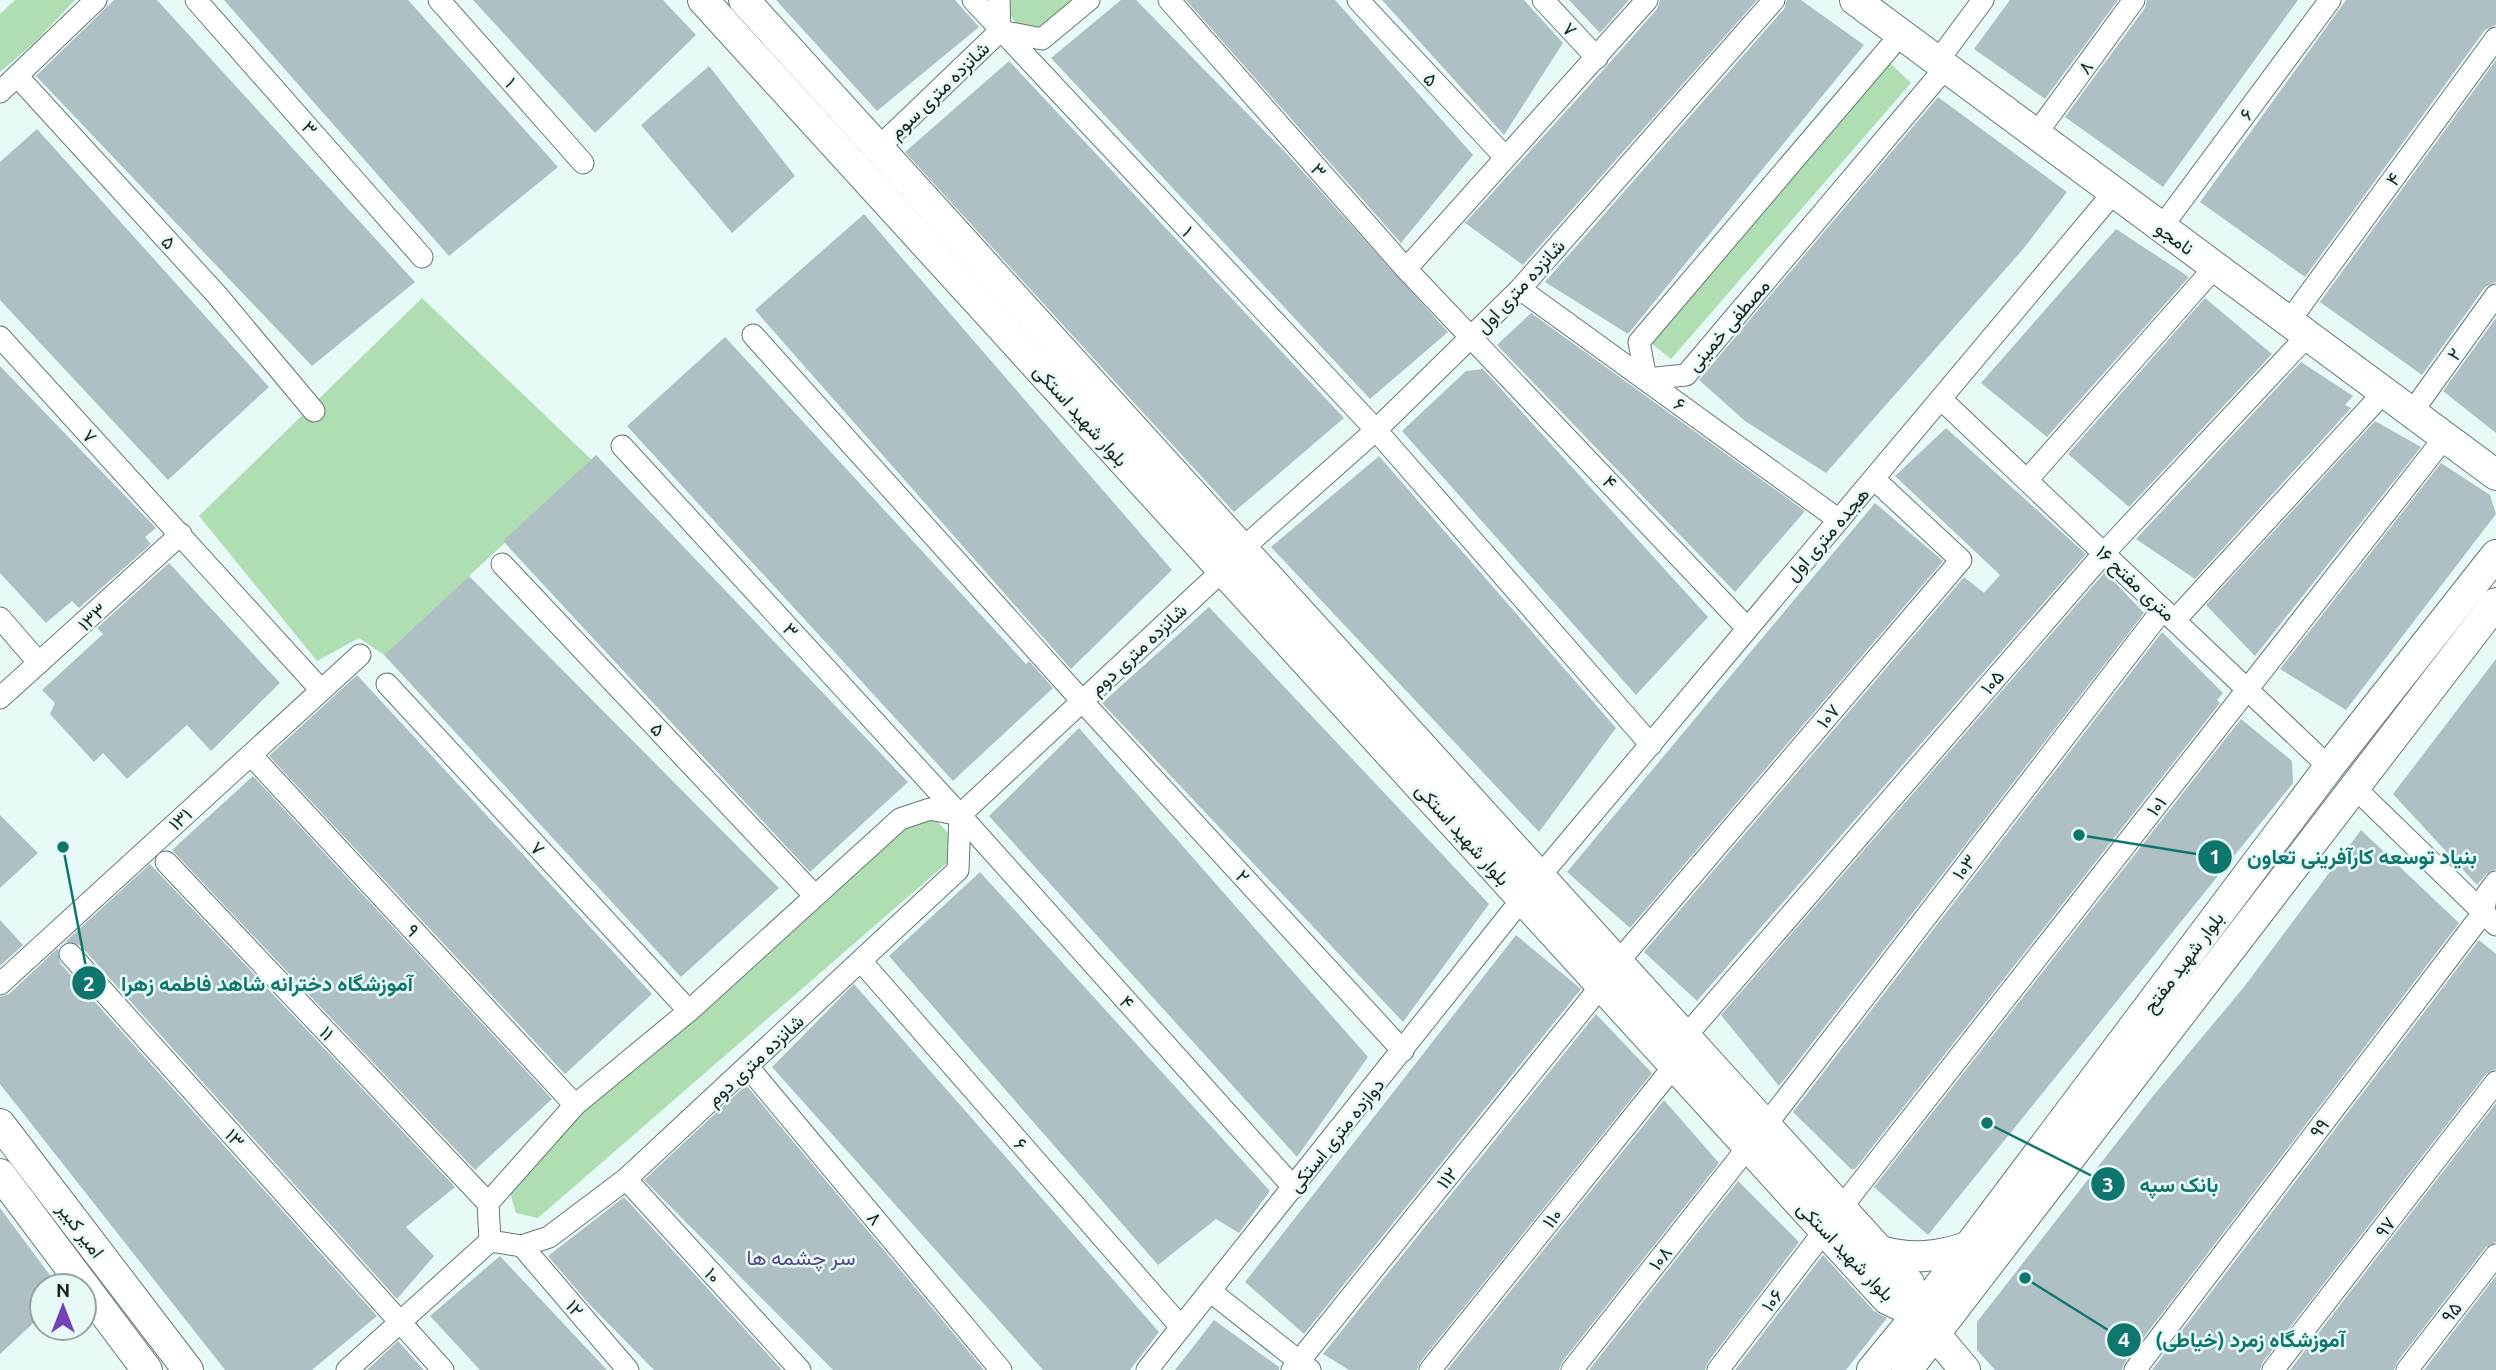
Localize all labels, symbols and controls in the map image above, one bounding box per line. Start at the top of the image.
street label: ۷ [1558,17,1582,41]
street label: شانزده متری سوم [884,37,995,145]
street label: ۸ [2073,56,2097,78]
street label: ۵ [1419,67,1443,91]
street label: ۱ [501,73,521,91]
street label: ۶ [2234,104,2258,124]
street label: ۳ [298,116,322,140]
street label: ۳ [1307,158,1331,182]
street label: ۴ [2381,168,2405,190]
street label: نامجو [2151,217,2198,260]
street label: ۱ [1178,221,1198,241]
street label: ۵ [157,230,181,254]
street label: شانزده متری اول [1471,234,1570,338]
street label: مصطفی خمینی [1682,275,1775,376]
street label: ۲ [2442,343,2466,364]
street label: بلوار شهید استکی [1029,359,1133,471]
street label: ۶ [1670,392,1690,416]
street label: ۷ [78,424,102,448]
street label: ۴ [1598,471,1622,494]
street label: هجده متری اول [1780,483,1874,586]
street label: ۱۶ متری مفتح [2090,541,2180,628]
street label: ۱۳۳ [73,599,111,635]
street label: شانزده متری دوم [1085,599,1192,701]
street label: ۳ [779,618,803,642]
street label: ۱۰۵ [1976,665,2008,699]
street label: ۱۰۷ [1812,699,1844,733]
street label: ۵ [646,717,670,741]
street label: بلوار شهید استکی [1411,778,1515,890]
street label: ۱۰۱ [2141,792,2171,820]
street label: ۱۳۱ [164,803,196,835]
street label: ۷ [526,836,550,860]
callout: بنیاد توسعه کارآفرینی تعاون [2198,836,2491,878]
text: 1 [2209,844,2221,868]
text: بنیاد توسعه کارآفرینی تعاون [2247,844,2477,870]
street label: ۱۰۳ [1947,850,1981,884]
street label: ۲ [1232,865,1254,887]
street label: بلوار شهید مفتح [2138,907,2230,1019]
street label: ۹ [402,919,424,941]
callout: آموزشگاه دخترانه شاهد فاطمه زهرا [72,962,427,1004]
text: 2 [83,971,95,995]
text: آموزشگاه دخترانه شاهد فاطمه زهرا [121,971,415,997]
street label: ۴ [1115,991,1139,1013]
street label: شانزده متری دوم [702,1010,809,1112]
street label: ۱۱ [315,1021,339,1045]
street label: دوازده متری استکی [1283,1074,1389,1197]
street label: ۹۹ [2305,1114,2333,1142]
street label: ۱۳ [221,1124,249,1152]
street label: ۶ [1010,1133,1032,1155]
street label: ۱۱۲ [1432,1163,1462,1193]
callout: بانک سپه [2090,1163,2232,1205]
text: 3 [2102,1172,2114,1196]
text: بانک سپه [2140,1172,2218,1199]
street label: امیر کبیر [52,1197,109,1263]
street label: بلوار شهید استکی [1792,1197,1899,1306]
street label: ۱۱۰ [1537,1204,1567,1232]
street label: ۸ [863,1207,887,1229]
street label: ۹۷ [2370,1212,2400,1242]
street label: ۱۰۸ [1644,1242,1676,1274]
district label: سر چشمه ها [746,1245,856,1272]
street label: ۱۰ [700,1263,726,1287]
north arrow [28,1272,98,1342]
text: N [56,1279,70,1301]
street label: ۱۰۶ [1756,1284,1788,1316]
street label: ۱۲ [562,1295,588,1321]
street label: ۹۵ [2436,1297,2466,1327]
callout: آموزشگاه زمرد (خیاطی) [2106,1319,2359,1361]
text: 4 [2118,1327,2130,1351]
text: آموزشگاه زمرد (خیاطی) [2155,1327,2347,1353]

